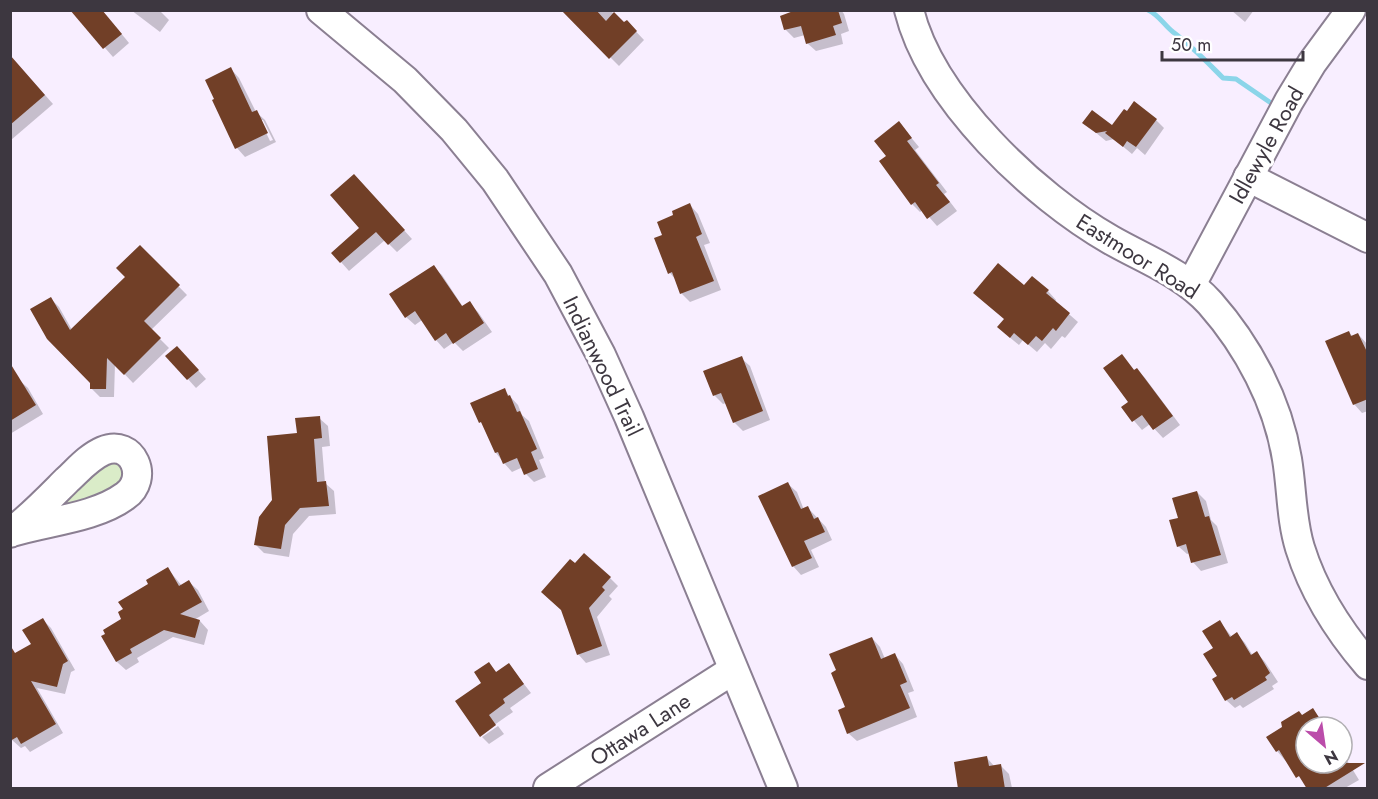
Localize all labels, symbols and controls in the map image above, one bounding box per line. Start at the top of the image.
scale bar [1162,24,1303,62]
text: 50 m [1171,32,1211,58]
street label: Idlewyle Road [1221,81,1311,209]
street label: Eastmoor Road [1070,205,1206,307]
street label: Indianwood Trail [555,290,651,442]
street label: Ottawa Lane [584,685,696,773]
north arrow [1294,715,1354,775]
text: N [1320,745,1342,771]

